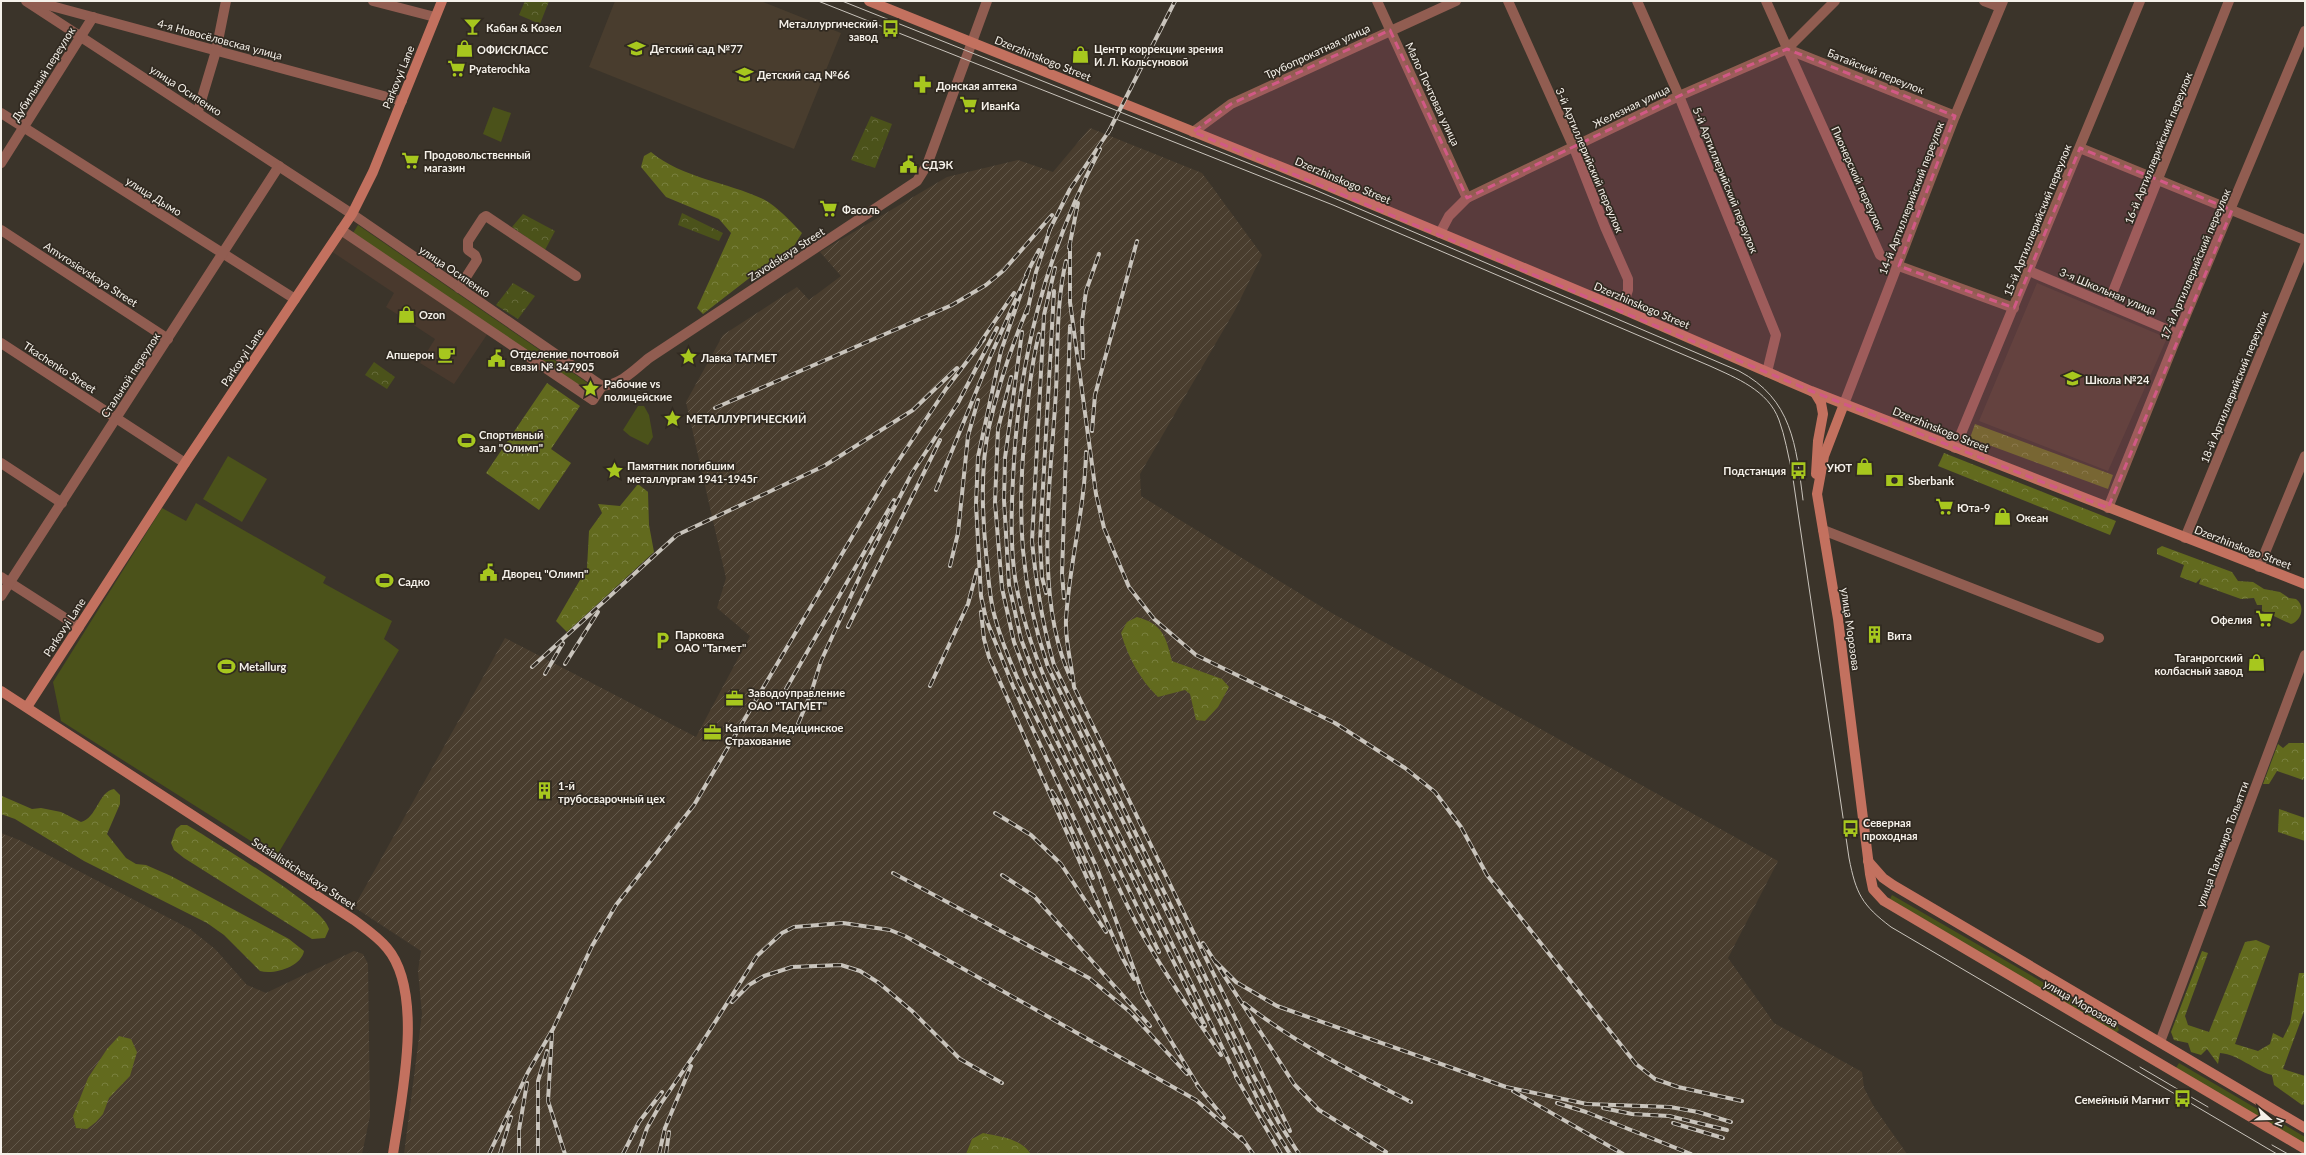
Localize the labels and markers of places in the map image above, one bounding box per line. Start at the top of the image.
bar icon: Кабан & Козел [463,17,483,37]
place label: Металлургический завод [779,17,878,43]
bus stop icon: Металлургический завод [881,19,901,39]
place label: Кабан & Козел [486,21,562,34]
school or university icon: Детский сад №77 [627,38,647,58]
shop icon: ОФИСКЛАСС [454,39,474,59]
place label: Детский сад №77 [650,42,743,55]
place label: Центр коррекции зрения И. Л. Кольсуновой [1094,42,1223,68]
place label: ОФИСКЛАСС [477,43,549,56]
shop icon: Центр коррекции зрения И. Л. Кольсуновой [1071,44,1091,64]
supermarket icon: Pyaterochka [446,58,466,78]
place label: Pyaterochka [469,62,530,75]
school or university icon: Детский сад №66 [734,64,754,84]
place label: Детский сад №66 [757,68,851,81]
pharmacy icon: Донская аптека [913,75,933,95]
place label: Донская аптека [936,79,1017,92]
supermarket icon: ИванКа [958,95,978,115]
place label: ИванКа [981,99,1020,112]
place label: Продовольственный магазин [424,148,531,174]
supermarket icon: Продовольственный магазин [401,150,421,170]
public building icon: СДЭК [899,154,919,174]
place label: СДЭК [922,158,954,171]
supermarket icon: Фасоль [819,199,839,219]
place label: Фасоль [842,203,880,216]
shop icon: Ozon [396,304,416,324]
place label: Ozon [419,308,445,321]
cafe icon: Апшерон [437,344,457,364]
place label: Отделение почтовой связи № 347905 [510,347,619,373]
place icon: Лавка ТАГМЕТ [678,347,698,367]
place label: Апшерон [385,348,434,361]
public building icon: Отделение почтовой связи № 347905 [487,349,507,369]
place label: Лавка ТАГМЕТ [700,351,778,364]
school or university icon: Школа №24 [2062,369,2082,389]
place label: Школа №24 [2085,373,2150,386]
place label: Рабочие vs полицейские [604,377,672,403]
place icon: Рабочие vs полицейские [581,379,601,399]
place icon: МЕТАЛЛУРГИЧЕСКИЙ [663,408,683,428]
place label: МЕТАЛЛУРГИЧЕСКИЙ [686,412,807,425]
place label: Спортивный зал "Олимп" [479,428,543,454]
sports icon: Спортивный зал "Олимп" [456,430,476,450]
shop icon: УЮТ [1855,457,1875,477]
place label: Памятник погибшим металлургам 1941-1945г [627,459,758,485]
bus stop icon: Подстанция [1789,460,1809,480]
place icon: Памятник погибшим металлургам 1941-1945г [604,461,624,481]
place label: УЮТ [1826,461,1852,474]
place label: Подстанция [1723,464,1786,477]
bank icon: Sberbank [1885,470,1905,490]
place label: Sberbank [1908,474,1954,487]
supermarket icon: Юта-9 [1934,497,1954,517]
place label: Юта-9 [1957,501,1990,514]
shop icon: Океан [1993,507,2013,527]
place label: Океан [2016,511,2048,524]
public building icon: Дворец "Олимп" [479,563,499,583]
place label: Дворец "Олимп" [502,567,588,580]
sports icon: Садко [375,571,395,591]
place label: Садко [398,575,430,588]
supermarket icon: Офелия [2255,609,2275,629]
place label: Офелия [2211,613,2252,626]
building icon: Вита [1864,625,1884,645]
place label: Парковка ОАО "Тагмет" [675,628,746,654]
place label: Вита [1887,629,1912,642]
parking icon: Парковка ОАО "Тагмет" [652,630,672,650]
place label: Таганрогский колбасный завод [2154,651,2243,677]
shop icon: Таганрогский колбасный завод [2246,653,2266,673]
sports icon: Metallurg [216,656,236,676]
place label: Metallurg [239,660,286,673]
place label: Заводоуправление ОАО "ТАГМЕТ" [748,686,845,712]
office icon: Заводоуправление ОАО "ТАГМЕТ" [725,688,745,708]
place label: Капитал Медицинское Страхование [725,721,844,747]
office icon: Капитал Медицинское Страхование [702,723,722,743]
place label: 1-й трубосварочный цех [558,779,665,805]
building icon: 1-й трубосварочный цех [535,781,555,801]
place label: Северная проходная [1863,816,1918,842]
bus stop icon: Северная проходная [1840,818,1860,838]
bus stop icon: Семейный Магнит [2173,1089,2193,1109]
place label: Семейный Магнит [2075,1093,2170,1106]

